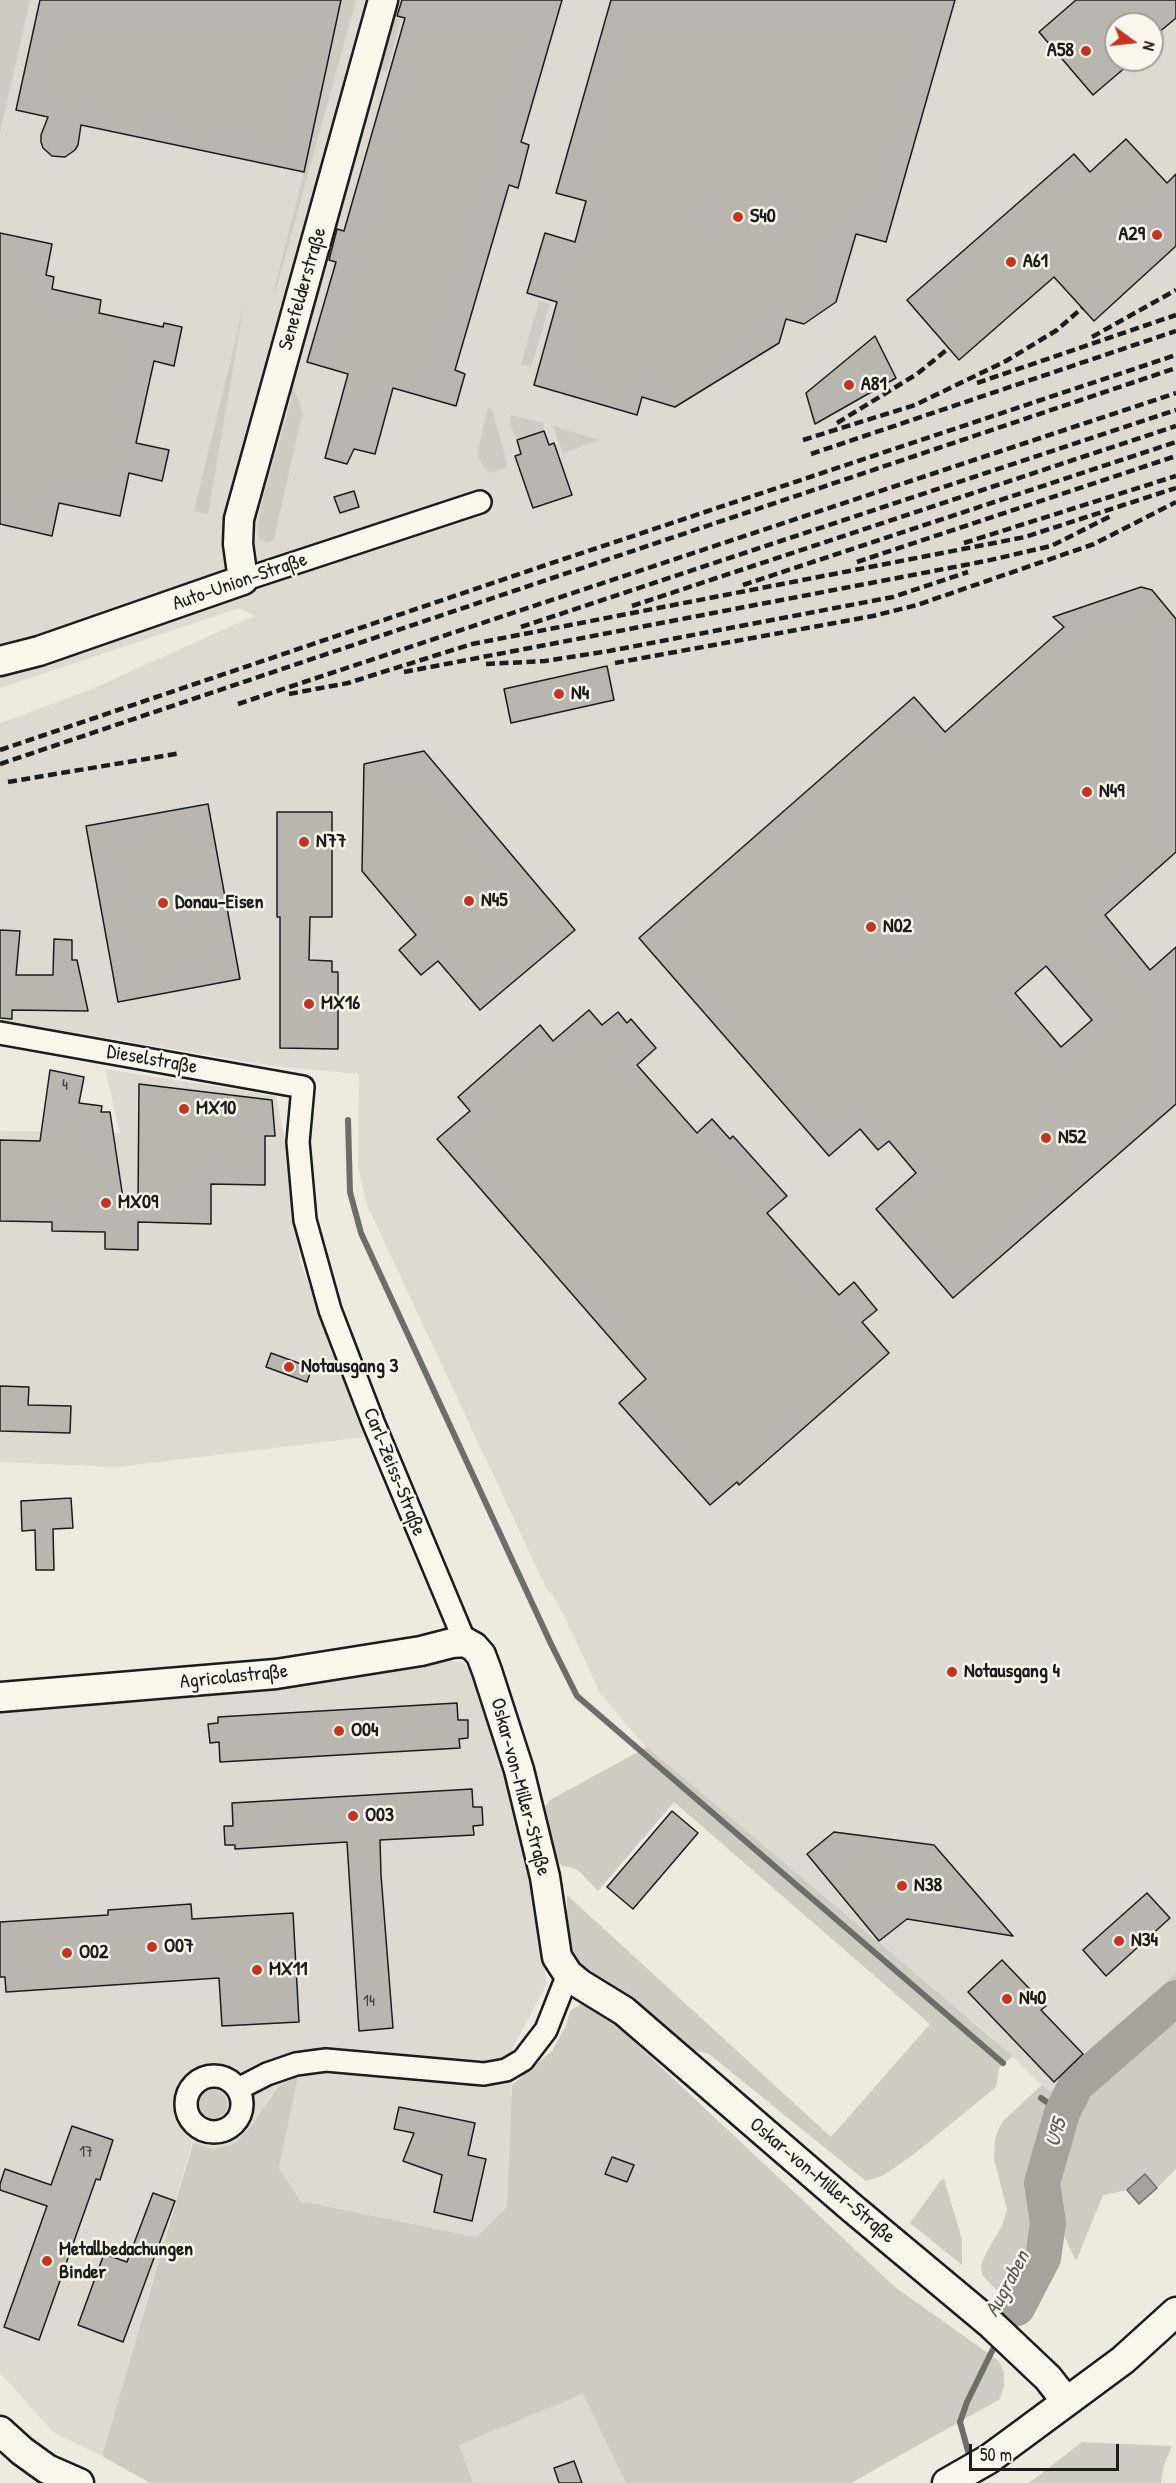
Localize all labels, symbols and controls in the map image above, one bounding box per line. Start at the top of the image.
north arrow [1104,12,1164,72]
place label: A58 [1047,39,1074,63]
text: N [1138,39,1161,53]
marker: A58 [1079,44,1093,58]
place label: S40 [750,205,776,229]
marker: S40 [731,210,745,224]
place label: A29 [1119,223,1145,247]
street label: Senefelderstraße [274,225,332,353]
marker: A29 [1150,228,1164,242]
place label: A61 [1023,250,1048,274]
marker: A61 [1004,255,1018,269]
place label: A81 [861,373,887,397]
marker: A81 [842,378,856,392]
street label: Auto-Union-Straße [170,548,310,616]
place label: N4 [571,682,589,706]
marker: N4 [552,687,566,701]
place label: N49 [1099,780,1124,804]
marker: N49 [1080,785,1094,799]
place label: N77 [316,830,346,854]
marker: N77 [297,835,311,849]
place label: N45 [481,889,508,913]
place label: Donau-Eisen [175,891,264,915]
marker: N45 [462,894,476,908]
marker: Donau-Eisen [156,896,170,910]
place label: N02 [883,915,912,939]
marker: N02 [864,920,878,934]
place label: MX16 [321,992,360,1016]
marker: MX16 [302,997,316,1011]
street label: Dieselstraße [105,1040,199,1080]
house number: 4 [62,1076,68,1096]
place label: MX10 [196,1097,236,1121]
marker: MX10 [177,1102,191,1116]
place label: N52 [1058,1126,1086,1150]
marker: N52 [1039,1131,1053,1145]
place label: MX09 [118,1191,158,1215]
marker: MX09 [99,1196,113,1210]
place label: Notausgang 3 [301,1355,398,1379]
marker: Notausgang 3 [282,1360,296,1374]
street label: Carl-Zeiss-Straße [357,1404,431,1540]
street label: Agricolastraße [179,1659,289,1695]
place label: Notausgang 4 [964,1660,1060,1684]
marker: Notausgang 4 [945,1665,959,1679]
street label: Oskar-von-Miller-Straße [485,1696,555,1878]
place label: O04 [351,1719,379,1743]
marker: O04 [332,1724,346,1738]
place label: O03 [365,1804,394,1828]
marker: O03 [346,1809,360,1823]
place label: N38 [914,1874,942,1898]
marker: N38 [895,1879,909,1893]
place label: N34 [1131,1929,1158,1953]
marker: N34 [1112,1934,1126,1948]
place label: O07 [164,1935,194,1959]
marker: O07 [145,1940,159,1954]
place label: O02 [79,1941,108,1965]
marker: O02 [60,1946,74,1960]
place label: MX11 [269,1958,307,1982]
marker: MX11 [250,1963,264,1977]
place label: N40 [1019,1987,1046,2011]
house number: 14 [363,1992,375,2012]
marker: N40 [1000,1992,1014,2006]
street label: Oskar-von-Miller-Straße [744,2113,900,2249]
water label: U95 [1041,2116,1073,2150]
house number: 17 [79,2143,93,2163]
place label: Metallbedachungen Binder [59,2238,193,2285]
water label: Augraben [980,2247,1036,2321]
marker: Metallbedachungen Binder [40,2254,54,2268]
scale bar [972,2432,1122,2470]
text: 50 m [980,2442,1012,2467]

